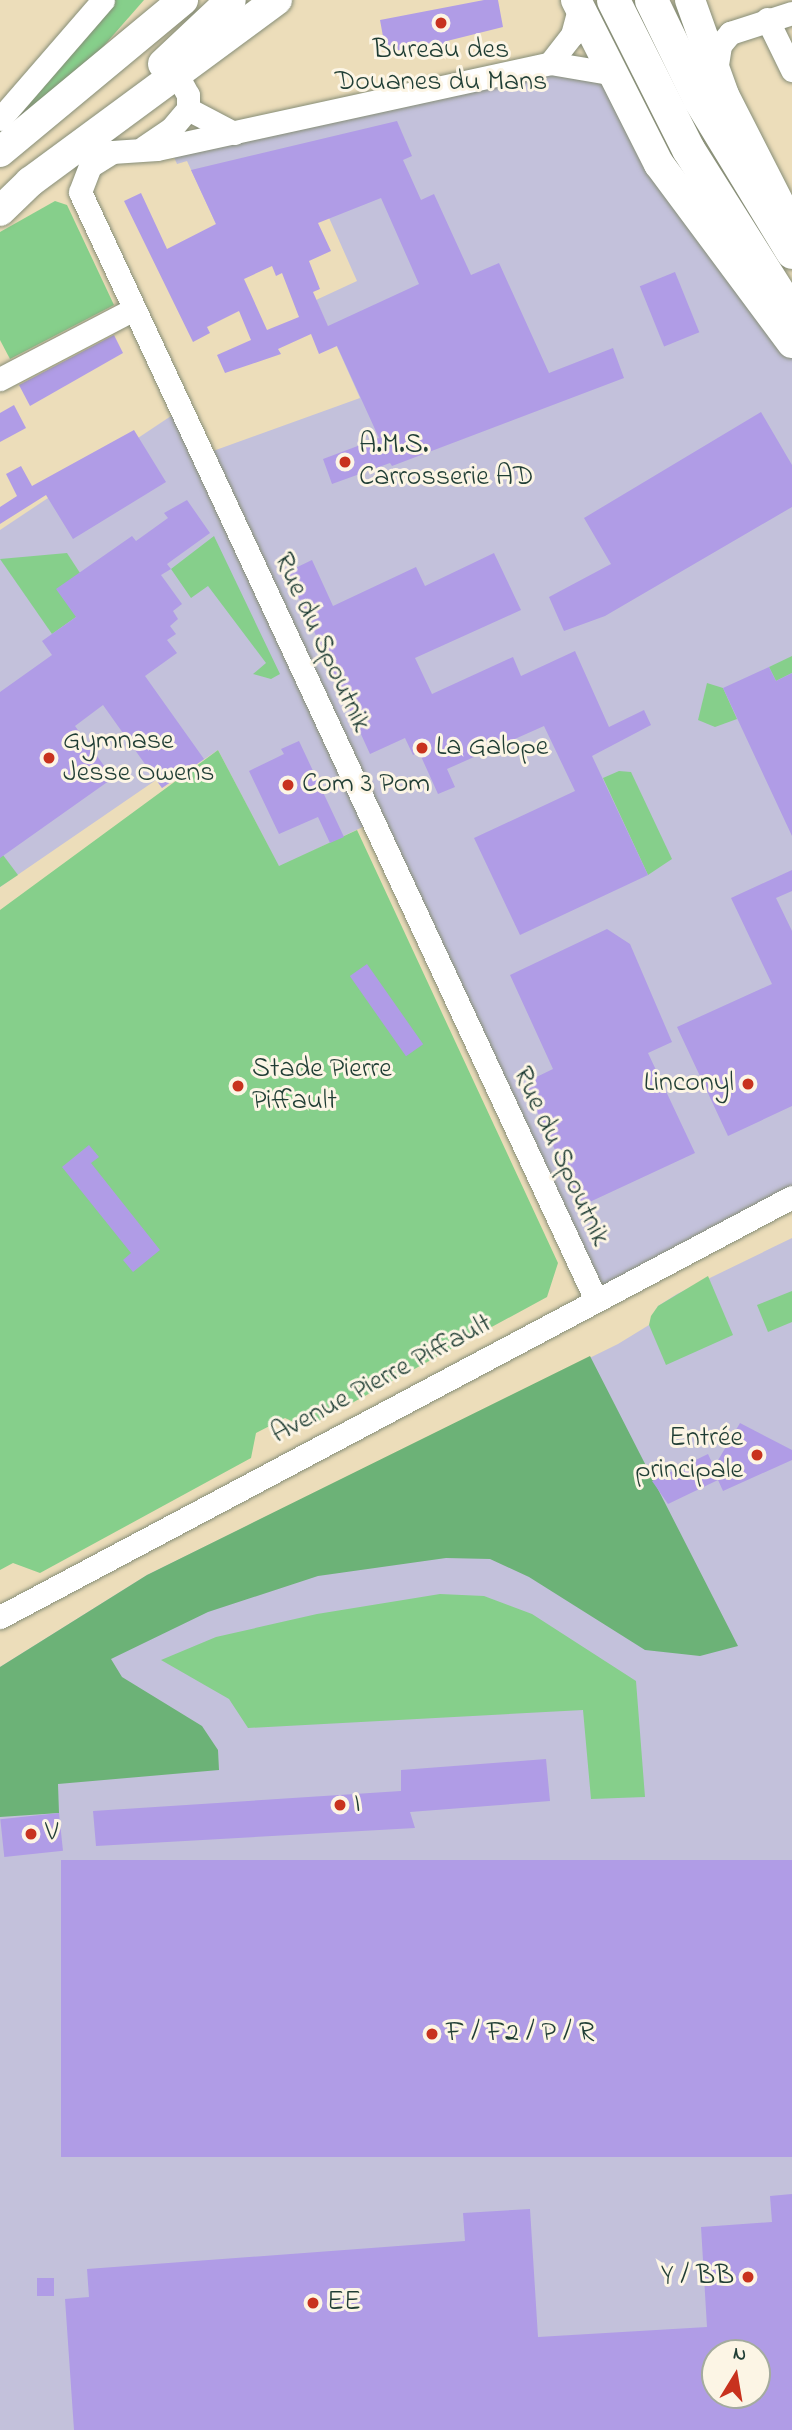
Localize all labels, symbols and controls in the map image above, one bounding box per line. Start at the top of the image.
marker: Bureau des Douanes du Mans [433,15,449,31]
place label: Bureau des Douanes du Mans [335,34,547,100]
place label: A.M.S. Carrosserie AD [359,429,534,495]
marker: A.M.S. Carrosserie AD [337,454,353,470]
street label: Rue du Spoutnik [265,548,377,738]
place label: Gymnase Jesse Owens [63,725,215,791]
place label: La Galope [436,731,548,765]
marker: La Galope [414,740,430,756]
marker: Gymnase Jesse Owens [41,750,57,766]
place label: Com 3 Pom [302,768,430,802]
marker: Com 3 Pom [280,777,296,793]
place label: Stade Pierre Piffault [252,1053,392,1119]
street label: Rue du Spoutnik [504,1062,616,1252]
place label: Linconyl [644,1067,734,1101]
marker: Linconyl [740,1076,756,1092]
marker: Stade Pierre Piffault [230,1078,246,1094]
street label: Avenue Pierre Piffault [266,1308,498,1452]
place label: Entrée principale [635,1422,743,1488]
marker: Entrée principale [749,1447,765,1463]
place label: I [354,1788,361,1822]
marker: I [332,1797,348,1813]
place label: V [45,1817,58,1851]
marker: V [23,1826,39,1842]
place label: F / F2 / P / R [446,2017,594,2051]
marker: F / F2 / P / R [424,2026,440,2042]
place label: Y / BB [661,2260,734,2294]
marker: Y / BB [740,2269,756,2285]
place label: EE [327,2286,361,2320]
marker: EE [305,2295,321,2311]
north arrow [701,2339,771,2409]
text: N [731,2340,749,2369]

